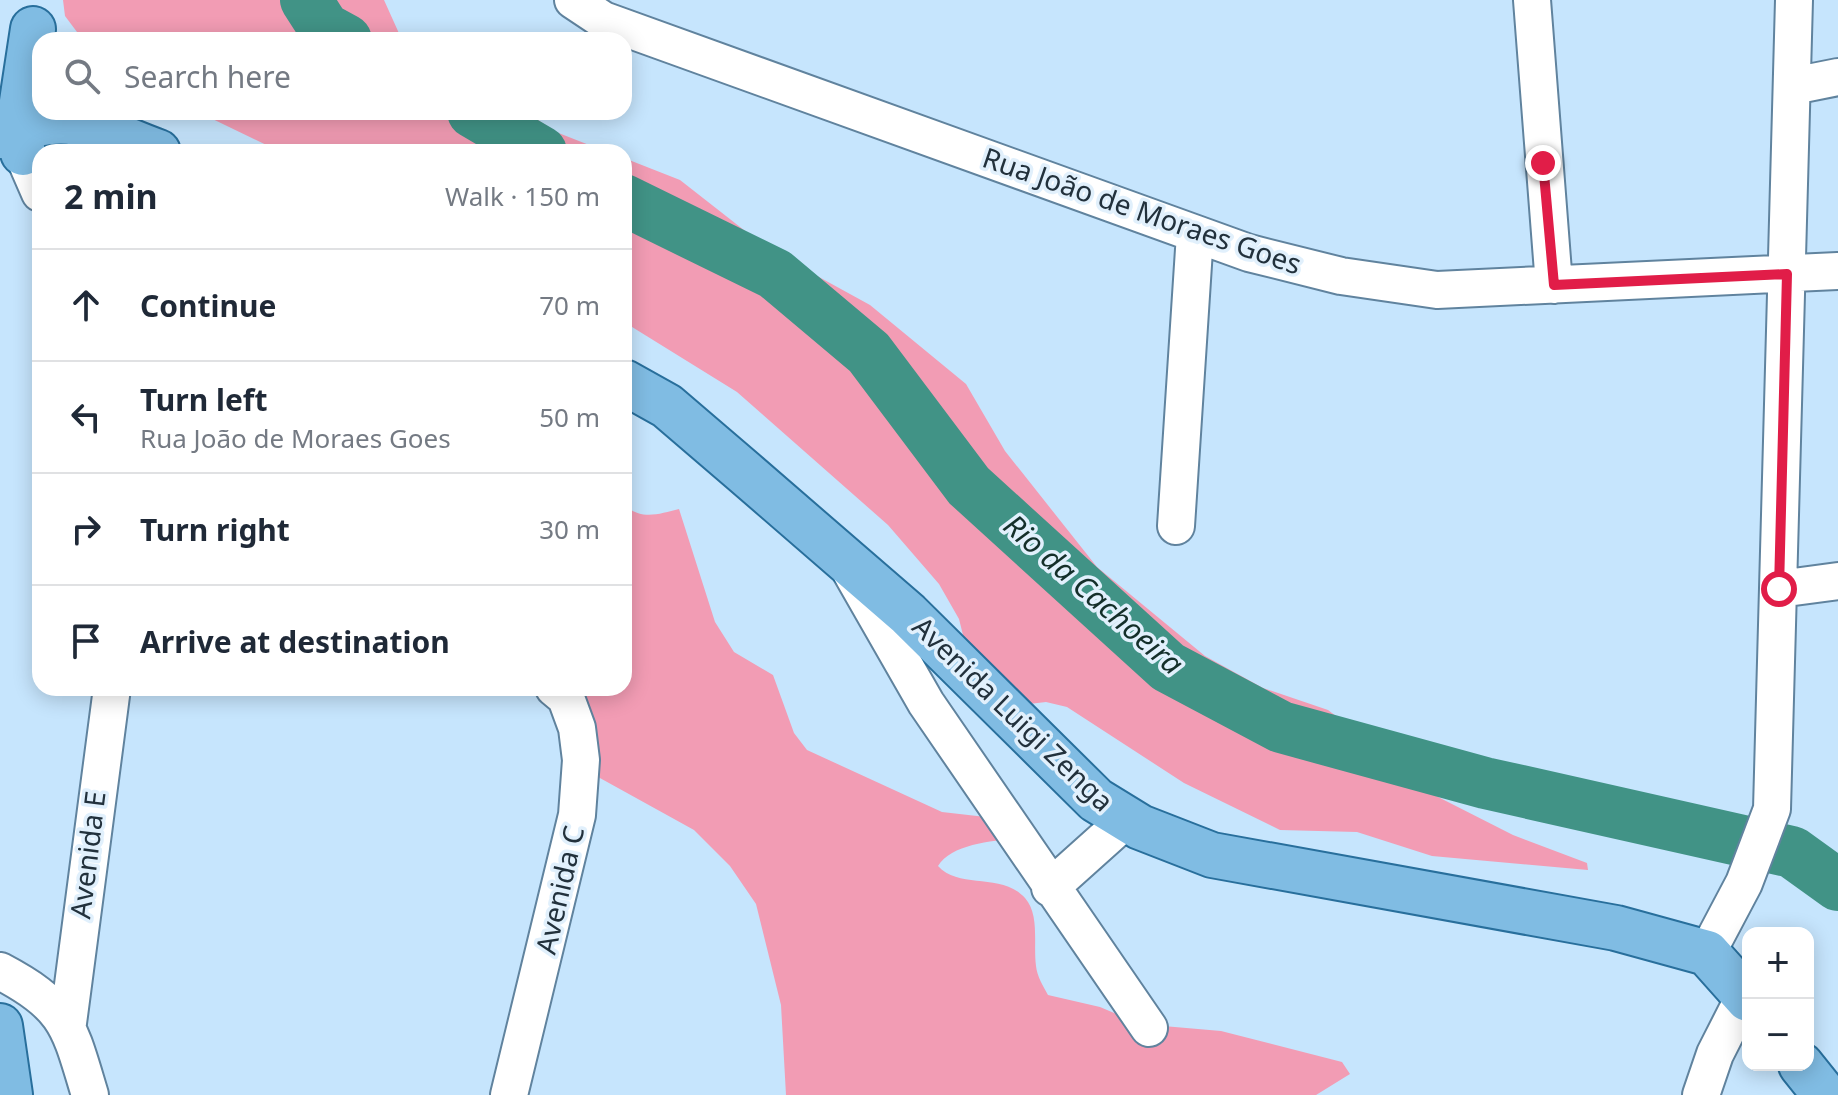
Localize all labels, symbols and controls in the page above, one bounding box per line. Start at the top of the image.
search box [32,32,632,120]
icon: search [60,54,104,98]
text: Search here [124,56,291,97]
street label: Rua João de Moraes Goes [978,138,1307,282]
route end [1525,145,1561,181]
text: 2 min [64,173,158,219]
text: Walk · 150 m [445,178,600,214]
icon: ahead [64,283,108,327]
text: Continue [140,285,276,326]
text: 70 m [539,287,600,323]
text: Turn left [140,379,268,420]
icon: left [64,395,108,439]
text: 50 m [539,399,600,435]
text: Rua João de Moraes Goes [140,420,451,456]
water label: Rio da Cachoeira [995,504,1192,683]
icon: right [64,507,108,551]
text: Turn right [140,509,290,550]
text: 30 m [539,511,600,547]
route start [1761,571,1797,607]
street label: Avenida Luigi Zenga [905,607,1122,819]
icon: arrive [64,619,108,663]
text: Arrive at destination [140,621,450,662]
street label: Avenida E [60,789,114,921]
street label: Avenida C [526,822,592,958]
map controls [1742,927,1814,1071]
button: + [1742,927,1814,999]
button: − [1742,999,1814,1071]

